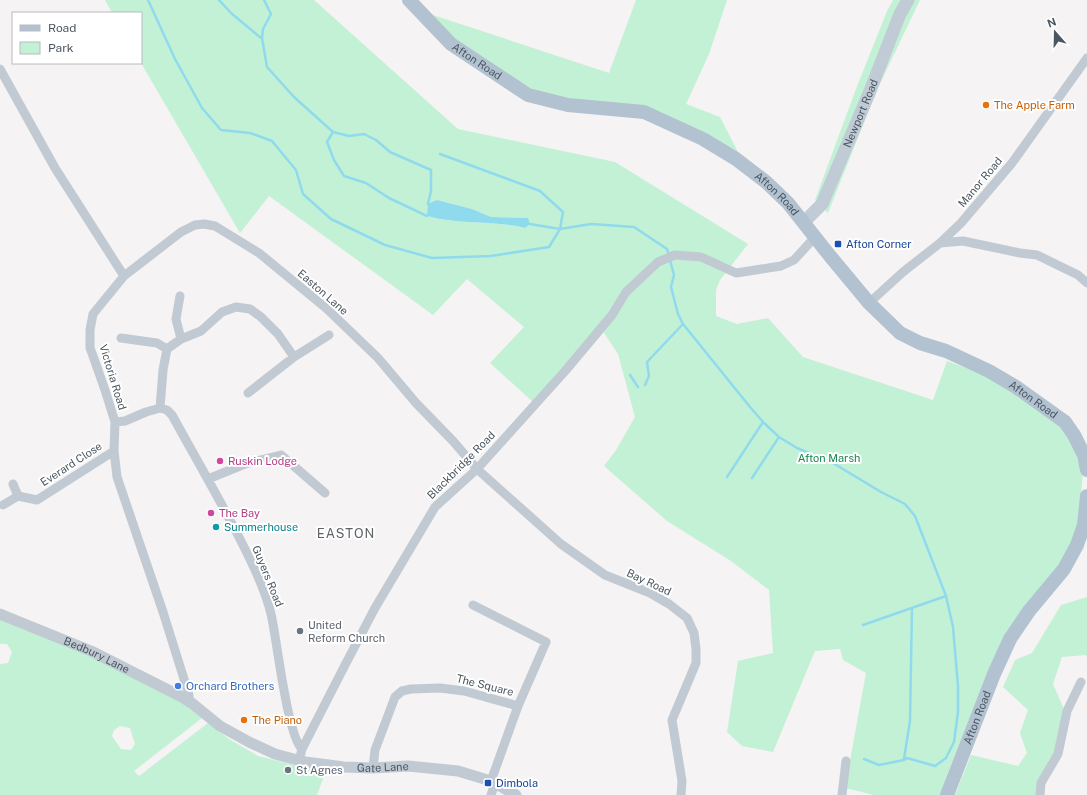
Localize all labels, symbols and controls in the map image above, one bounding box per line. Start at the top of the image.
legend [12,12,142,64]
north arrow [1035,12,1075,52]
text: N [1045,15,1058,30]
text: Road [48,21,76,35]
text: Park [48,41,74,55]
street label: Afton Road [450,41,504,82]
street label: Newport Road [841,77,880,149]
place label: The Apple Farm [994,99,1075,111]
marker: The Apple Farm [981,100,991,110]
street label: Manor Road [956,155,1004,209]
street label: Afton Road [753,170,801,218]
place label: Afton Corner [846,238,912,250]
marker: Afton Corner [833,239,843,249]
street label: Easton Lane [296,267,350,317]
street label: Victoria Road [97,343,129,411]
street label: Afton Road [1007,378,1060,421]
street label: Blackbridge Road [425,429,497,501]
street label: Everard Close [38,440,104,488]
park label: Afton Marsh [798,452,860,464]
place label: Ruskin Lodge [228,455,297,467]
marker: Ruskin Lodge [215,456,225,466]
place label: The Bay [219,507,260,519]
marker: The Bay [206,508,216,518]
place label: Summerhouse [224,521,298,533]
marker: Summerhouse [211,522,221,532]
district label: EASTON [317,526,375,541]
street label: Guyers Road [250,544,286,608]
street label: Bay Road [625,566,673,598]
place label: United Reform Church [308,619,385,644]
marker: United Reform Church [295,626,305,636]
street label: Bedbury Lane [62,635,132,675]
street label: The Square [455,672,515,698]
place label: Orchard Brothers [186,680,275,692]
marker: Orchard Brothers [173,681,183,691]
street label: Afton Road [961,689,993,746]
place label: The Piano [252,714,302,726]
marker: The Piano [239,715,249,725]
street label: Gate Lane [357,760,409,774]
place label: St Agnes [296,764,343,776]
marker: St Agnes [283,765,293,775]
place label: Dimbola [496,777,538,789]
marker: Dimbola [483,778,493,788]

